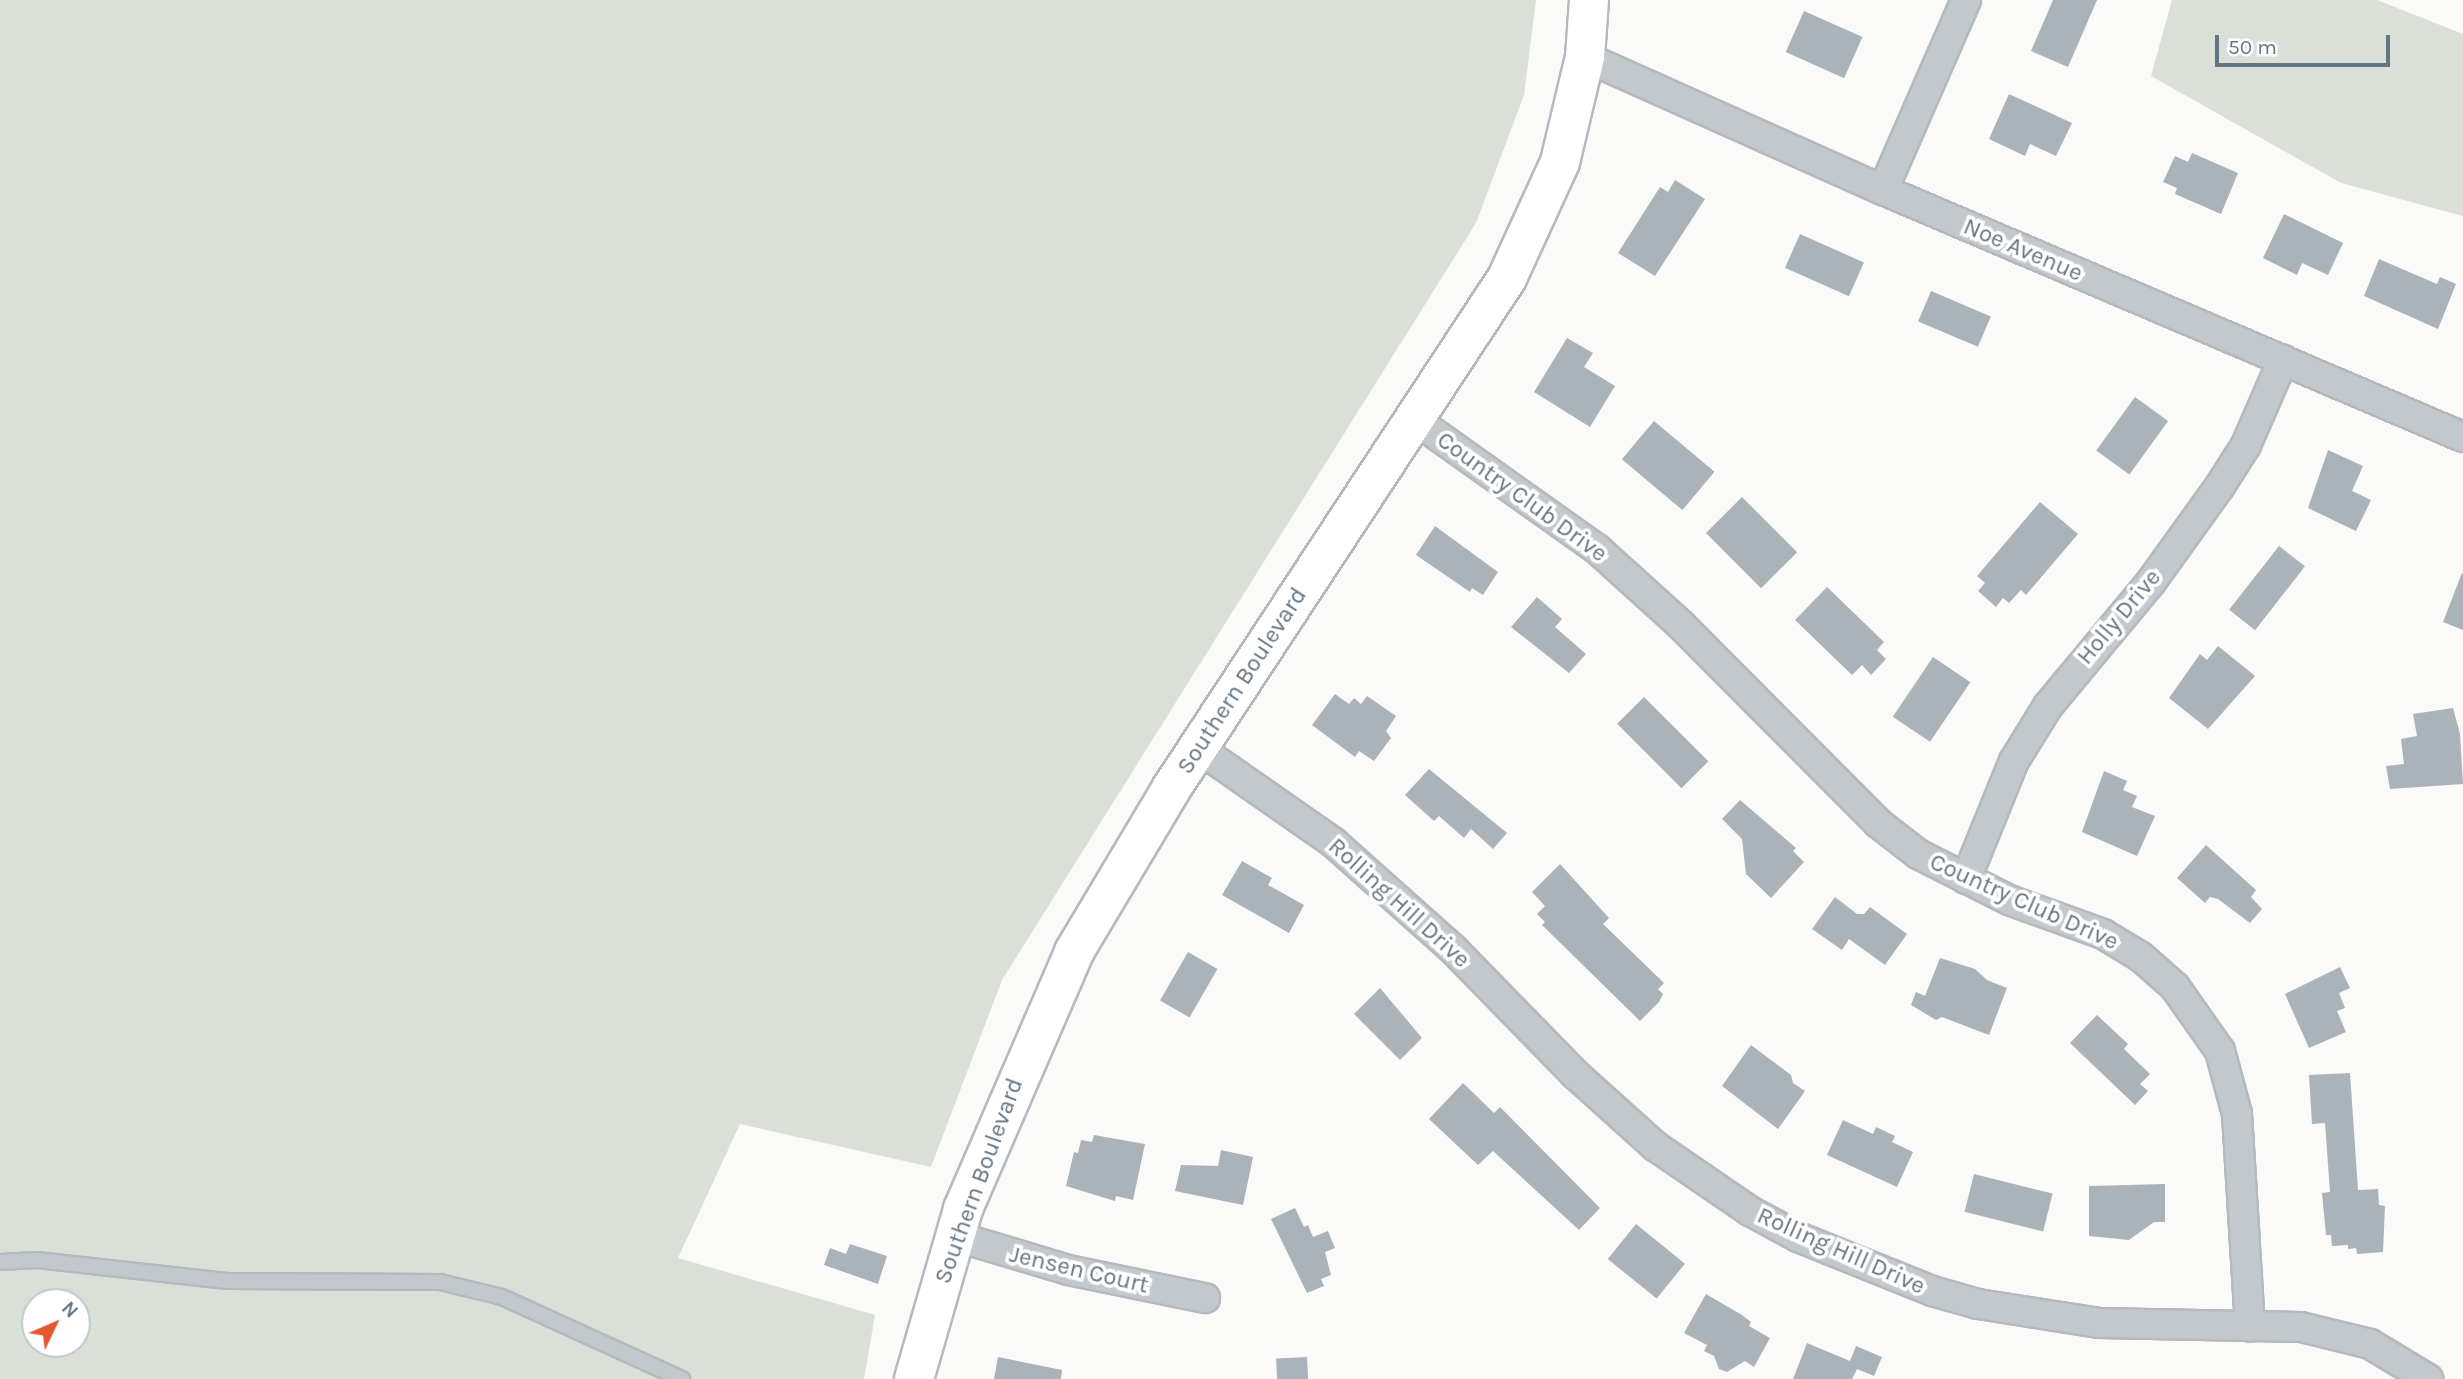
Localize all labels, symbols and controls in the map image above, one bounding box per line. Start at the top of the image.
scale bar [2218,21,2393,65]
text: 50 m [2228,35,2277,59]
street label: Noe Avenue [1959,212,2087,288]
street label: Country Club Drive [1431,426,1613,568]
street label: Holly Drive [2071,563,2167,671]
street label: Southern Boulevard [1171,582,1313,780]
street label: Rolling Hill Drive [1322,832,1476,974]
street label: Country Club Drive [1925,847,2123,957]
street label: Southern Boulevard [928,1074,1030,1288]
street label: Rolling Hill Drive [1753,1201,1929,1301]
street label: Jensen Court [1007,1240,1151,1300]
north arrow [21,1288,91,1358]
text: N [57,1297,82,1322]

